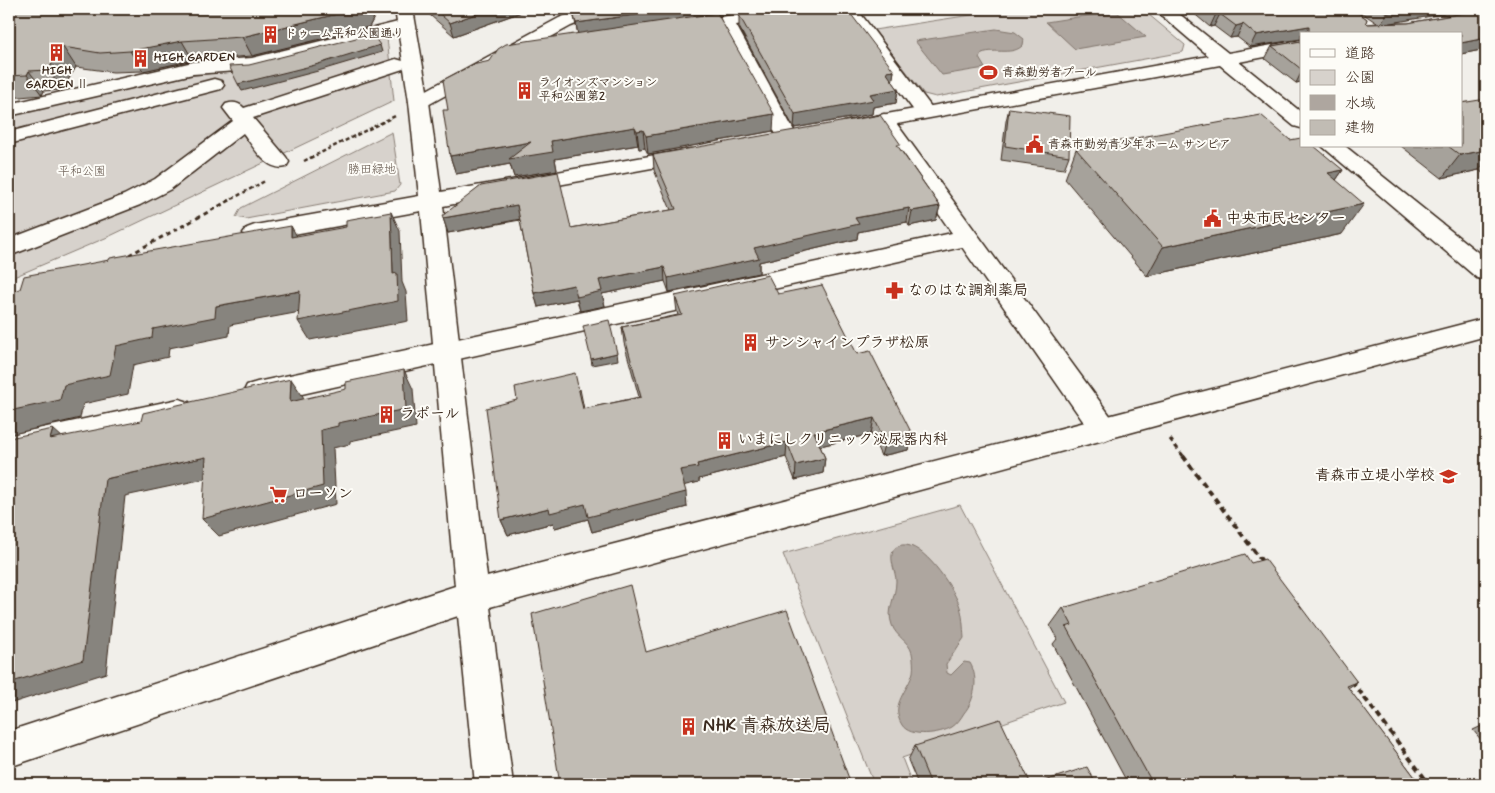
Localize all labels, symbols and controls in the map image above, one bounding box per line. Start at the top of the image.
building icon: ドゥーム平和公園通り [261,24,281,44]
place label: ドゥーム平和公園通り [285,26,405,42]
legend [1300,32,1462,148]
building icon: HIGH GARDEN Ⅱ [47,42,67,62]
text: 道路 [1345,44,1375,64]
building icon: HIGH GARDEN [130,48,150,68]
place label: HIGH GARDEN [154,50,235,66]
place label: HIGH GARDEN Ⅱ [25,63,89,93]
sports icon: 青森勤労者プール [978,63,998,83]
place label: 青森勤労者プール [1002,65,1097,81]
text: 公園 [1345,68,1375,88]
place label: ライオンズマンション 平和公園第2 [539,75,658,105]
building icon: ライオンズマンション 平和公園第2 [515,80,535,100]
text: 水域 [1345,94,1375,114]
text: 建物 [1345,118,1375,138]
public building icon: 青森市勤労青少年ホーム サンピア [1024,135,1044,155]
place label: 青森市勤労青少年ホーム サンピア [1048,137,1231,153]
park label: 勝田緑地 [348,162,396,178]
park label: 平和公園 [58,164,106,180]
public building icon: 中央市民センター [1202,209,1222,229]
place label: 中央市民センター [1226,209,1346,229]
pharmacy icon: なのはな調剤薬局 [884,281,904,301]
place label: なのはな調剤薬局 [908,281,1028,301]
building icon: サンシャインプラザ松原 [741,333,761,353]
place label: サンシャインプラザ松原 [765,333,929,353]
building icon: ラポール [376,404,396,424]
place label: ラポール [400,404,459,424]
building icon: いまにしクリニック泌尿器内科 [714,430,734,450]
place label: いまにしクリニック泌尿器内科 [738,430,948,450]
place label: 青森市立堤小学校 [1315,466,1435,486]
school or university icon: 青森市立堤小学校 [1439,466,1459,486]
supermarket icon: ローソン [269,484,289,504]
place label: ローソン [293,484,353,504]
place label: NHK 青森放送局 [703,714,831,738]
building icon: NHK 青森放送局 [679,716,699,736]

